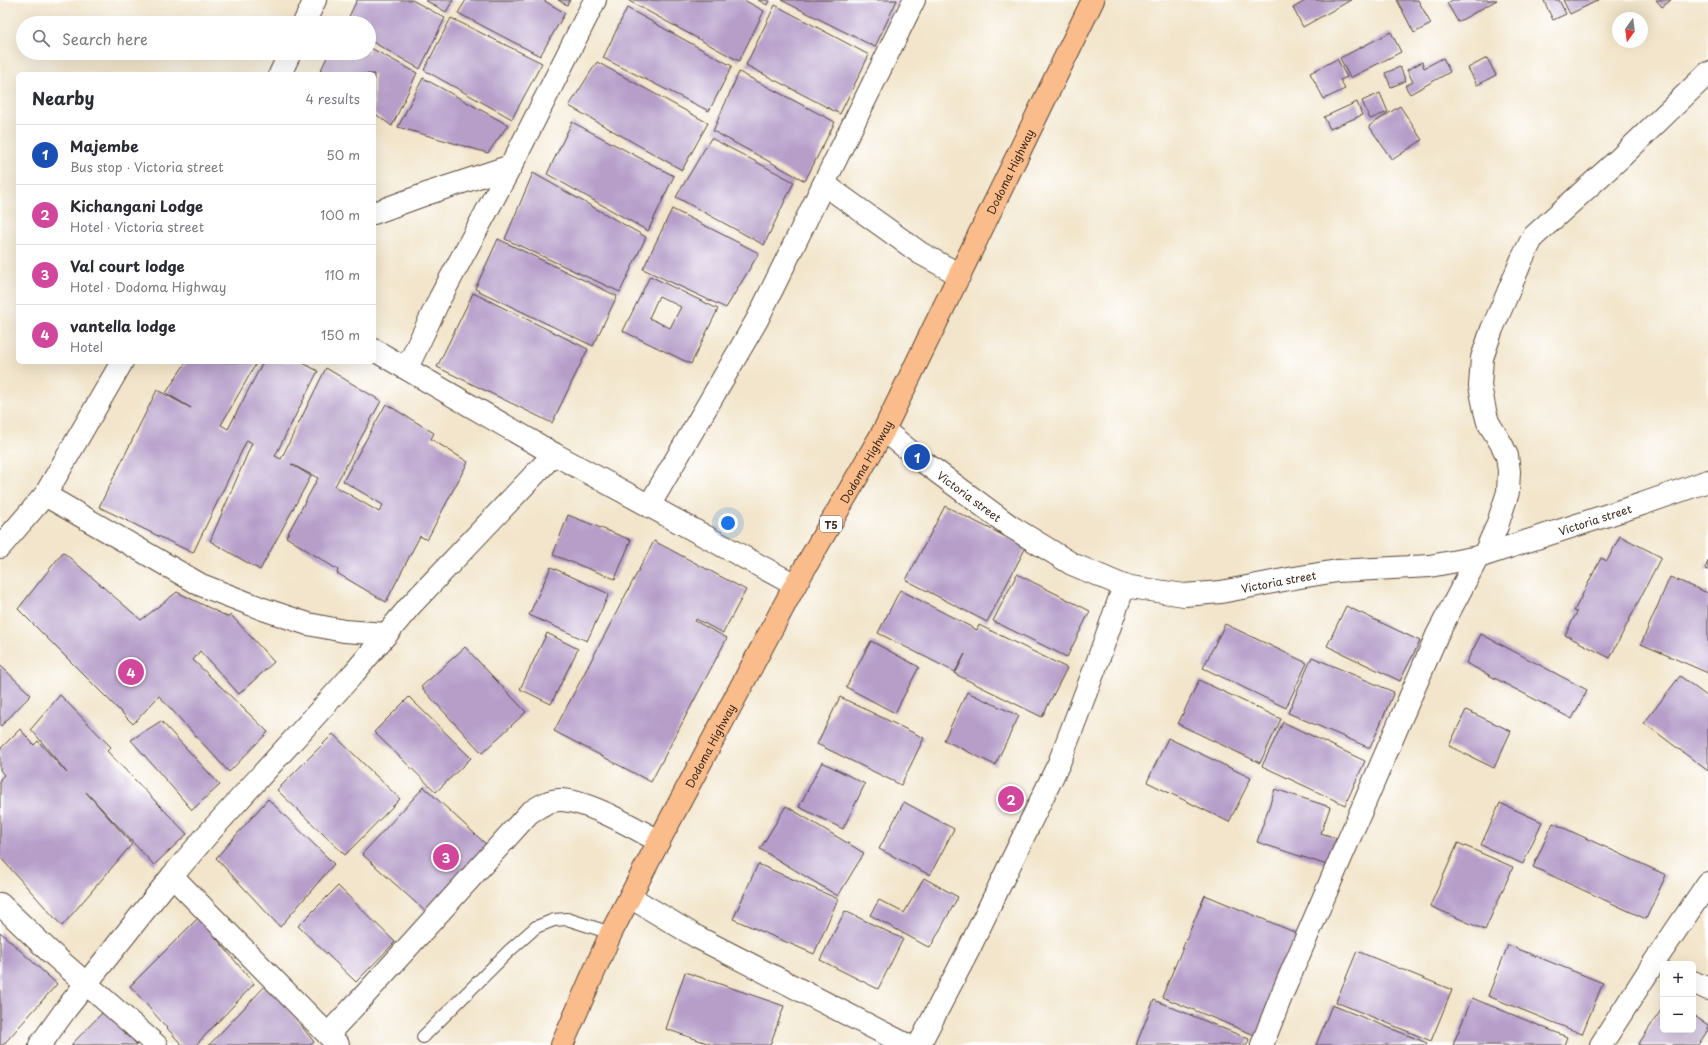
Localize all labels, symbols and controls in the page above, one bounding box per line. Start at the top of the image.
north arrow [1612,12,1648,48]
search box [16,16,376,60]
icon: search [30,27,52,49]
text: Search here [62,27,148,50]
text: Nearby [32,85,94,111]
text: 4 results [306,89,360,108]
street label: Dodoma Highway [982,126,1038,217]
text: Majembe [70,134,139,157]
text: 1 [42,145,48,164]
text: 50 m [326,145,360,164]
text: Bus stop · Victoria street [70,157,224,176]
text: Kichangani Lodge [70,194,203,217]
text: 2 [40,205,50,224]
text: 100 m [320,205,360,224]
text: Hotel · Victoria street [70,217,204,236]
text: Val court lodge [70,254,185,277]
text: 3 [41,265,49,284]
text: 110 m [325,265,360,284]
text: Hotel · Dodoma Highway [70,277,226,296]
text: vantella lodge [70,314,176,337]
text: 4 [41,325,49,344]
text: 150 m [321,325,360,344]
text: Hotel [70,337,103,356]
street label: Dodoma Highway [835,417,896,506]
pin: 1 [904,442,930,472]
street label: Victoria street [934,466,1005,526]
street label: Victoria street [1556,499,1634,539]
your location [718,513,738,533]
road number: T5 [820,516,842,532]
street label: Victoria street [1240,566,1318,596]
pin: 4 [118,657,144,687]
street label: Dodoma Highway [680,700,739,791]
pin: 2 [998,784,1024,814]
pin: 3 [433,842,459,872]
map controls [1660,961,1696,1033]
button: + [1660,961,1696,997]
button: − [1660,997,1696,1033]

